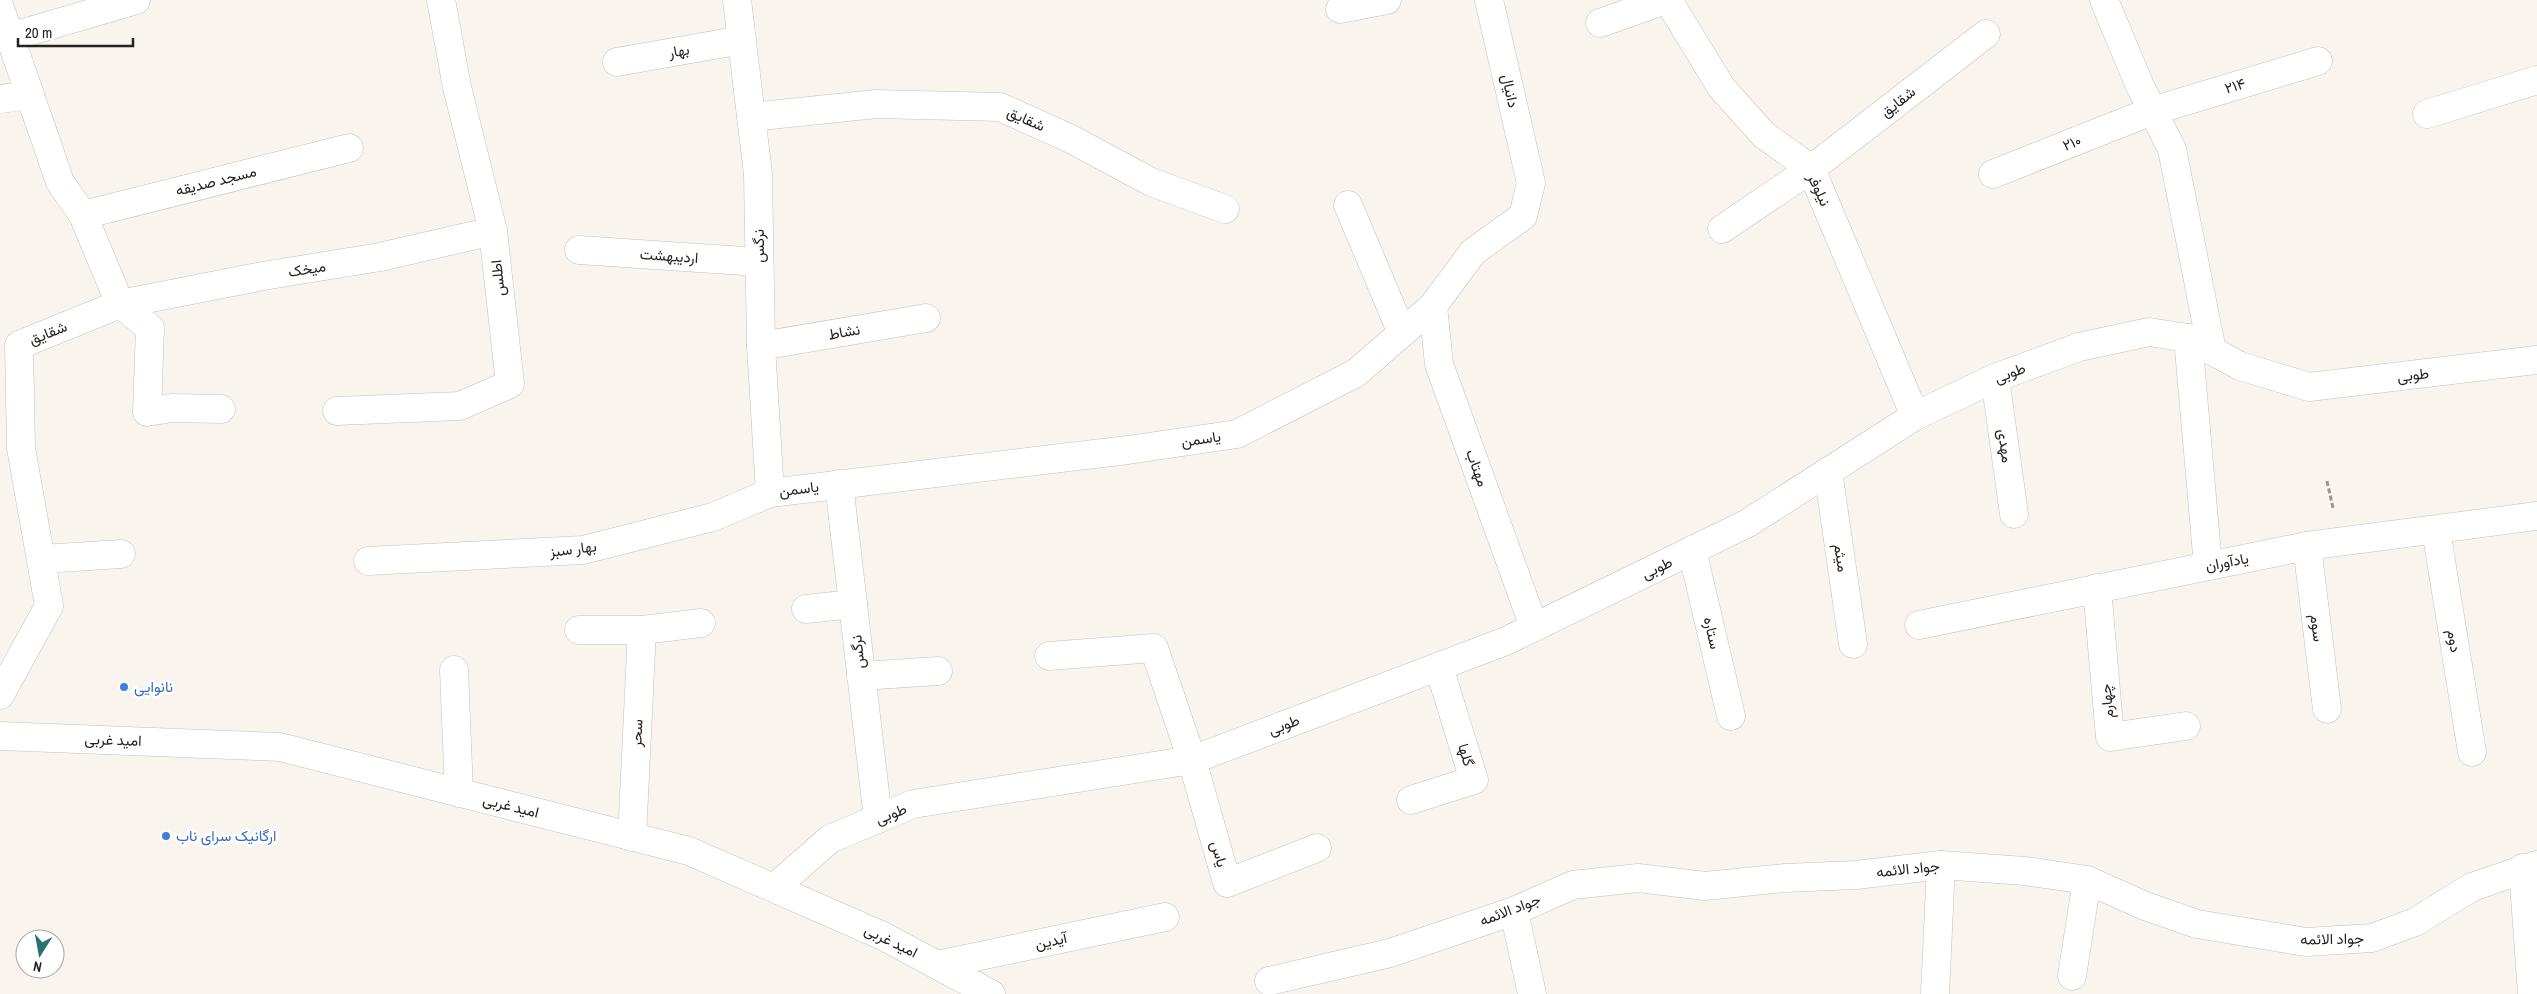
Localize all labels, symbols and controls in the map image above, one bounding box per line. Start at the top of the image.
scale bar [18,15,132,47]
text: 20 m [25,22,52,43]
street label: بهار [666,38,691,63]
street label: دانیال [1497,72,1524,110]
street label: ۲۱۴ [2222,72,2248,99]
street label: شقایق [1876,81,1920,122]
street label: شقایق [1004,101,1049,136]
street label: ۲۱۰ [2059,129,2084,156]
street label: مسجد صدیقه [173,160,259,201]
street label: نیلوفر [1802,169,1836,210]
street label: نرگس [748,229,769,263]
street label: اردیبهشت [639,243,699,268]
street label: میخک [287,255,327,282]
street label: اطلس [485,259,510,297]
street label: شقایق [26,315,70,350]
street label: نشاط [826,318,861,345]
street label: طوبی [1991,357,2029,388]
street label: طوبی [2396,362,2430,387]
street label: یاسمن [1180,425,1222,452]
street label: مهدی [1993,428,2018,464]
street label: مهتاب [1461,446,1494,489]
street label: یاسمن [778,476,820,501]
street label: بهار سبز [547,535,598,562]
street label: میثم [1829,542,1854,573]
street label: یادآوران [2203,547,2250,576]
street label: طوبی [1638,551,1676,584]
street label: سوم [2305,613,2330,643]
street label: ستاره [1699,615,1726,651]
street label: دوم [2442,628,2467,654]
street label: نرگس [845,634,870,670]
place label: نانوایی [134,676,173,697]
marker: نانوایی [118,681,130,693]
street label: چهارم [2095,683,2118,719]
street label: طوبی [1265,709,1303,740]
street label: سحر [625,718,648,748]
street label: امید غربی [84,728,142,751]
street label: گلها [1453,741,1480,769]
street label: امید غربی [481,788,541,823]
street label: طوبی [872,798,910,829]
place label: ارگانیک سرای ناب [176,825,276,846]
marker: ارگانیک سرای ناب [160,830,172,842]
street label: یاس [1206,838,1233,869]
street label: جواد الائمه [1875,855,1941,882]
street label: جواد الائمه [1476,888,1543,931]
street label: امید غربی [861,919,921,963]
street label: آیدین [1033,927,1070,954]
street label: جواد الائمه [2300,927,2364,950]
north arrow [15,929,65,979]
text: N [32,957,43,976]

